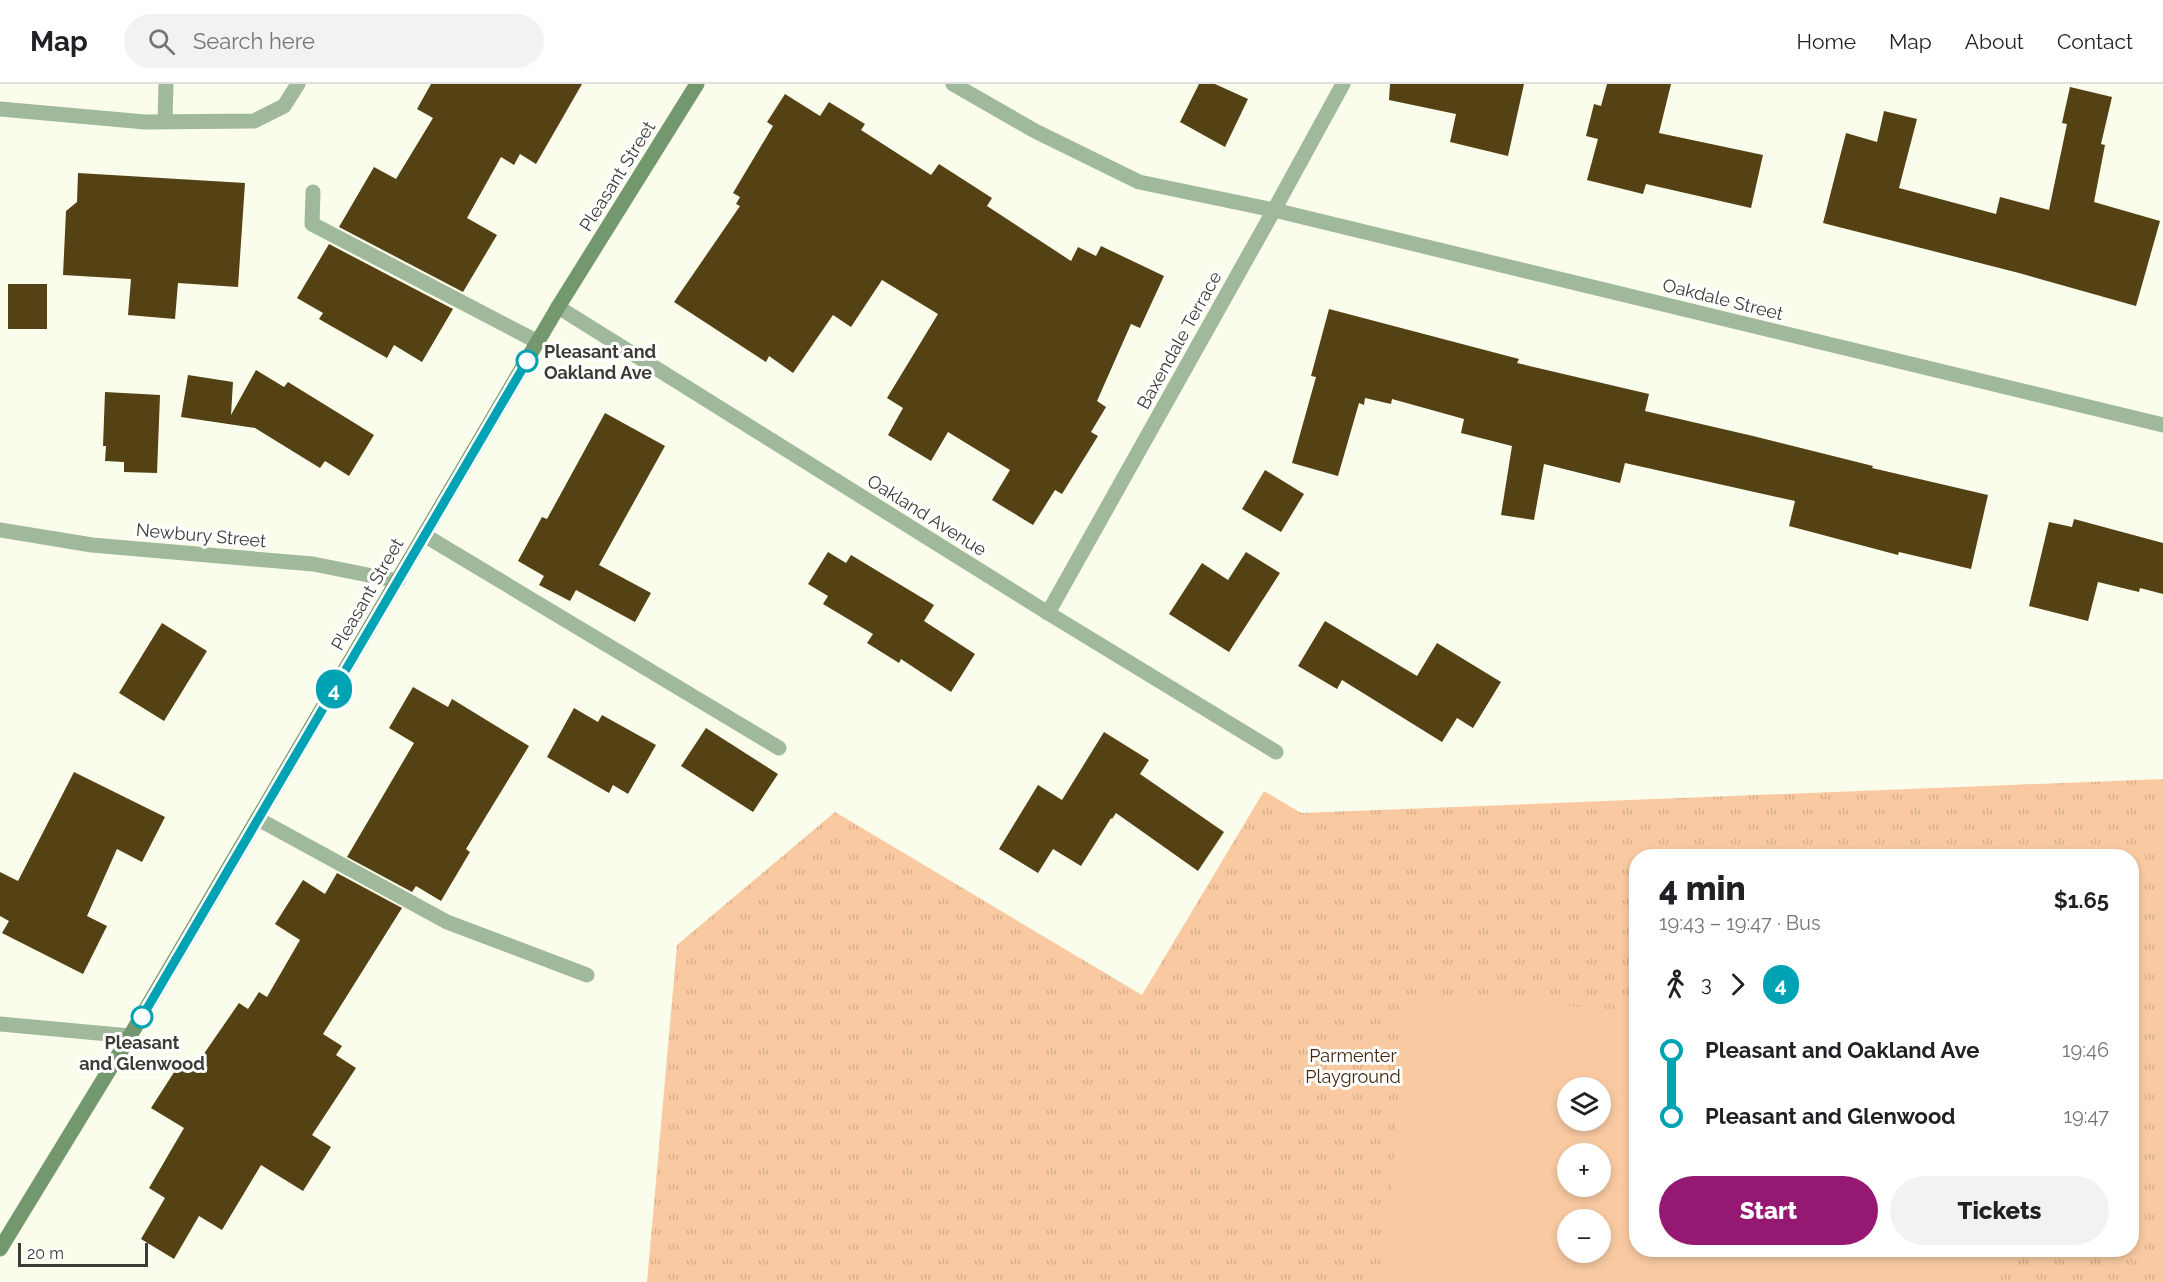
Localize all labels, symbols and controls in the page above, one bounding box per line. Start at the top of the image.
search box [124,14,544,68]
text: Map [30,25,88,58]
icon: search [145,25,178,58]
text: Search here [193,28,315,54]
text: Home [1797,29,1856,54]
text: Map [1889,29,1932,54]
text: About [1965,29,2024,54]
text: Contact [2057,29,2133,54]
street label: Pleasant Street [575,117,659,235]
street label: Baxendale Terrace [1132,267,1226,413]
street label: Oakdale Street [1661,274,1785,324]
place label: Pleasant and Oakland Ave [544,341,656,383]
marker: Pleasant and Oakland Ave [516,350,538,372]
street label: Oakland Avenue [864,470,991,560]
street label: Newbury Street [135,519,267,551]
street label: Pleasant Street [326,534,408,654]
line badge: 4 [314,670,354,708]
text: 4 [328,677,340,702]
text: 4 min [1659,869,1746,908]
text: $1.65 [2054,887,2109,913]
text: 19:43 – 19:47 · Bus [1659,911,1821,935]
icon: walk [1659,968,1692,1001]
icon: forward [1721,968,1754,1001]
text: 3 [1701,972,1712,996]
text: 4 [1775,972,1787,997]
marker: Pleasant and Glenwood [131,1006,153,1028]
place label: Pleasant and Glenwood [79,1032,205,1074]
text: Pleasant and Oakland Ave [1705,1037,1979,1063]
text: 19:46 [2062,1038,2109,1062]
park label: Parmenter Playground [1305,1045,1401,1087]
map controls [1557,1077,1611,1263]
button: layers [1557,1077,1611,1131]
text: Pleasant and Glenwood [1705,1103,1955,1129]
text: 19:47 [2063,1104,2109,1128]
button: + [1557,1143,1611,1197]
button: Start [1659,1176,1878,1245]
button: Tickets [1890,1176,2109,1245]
button: − [1557,1209,1611,1263]
scale bar [18,1240,148,1268]
text: 20 m [27,1244,64,1263]

